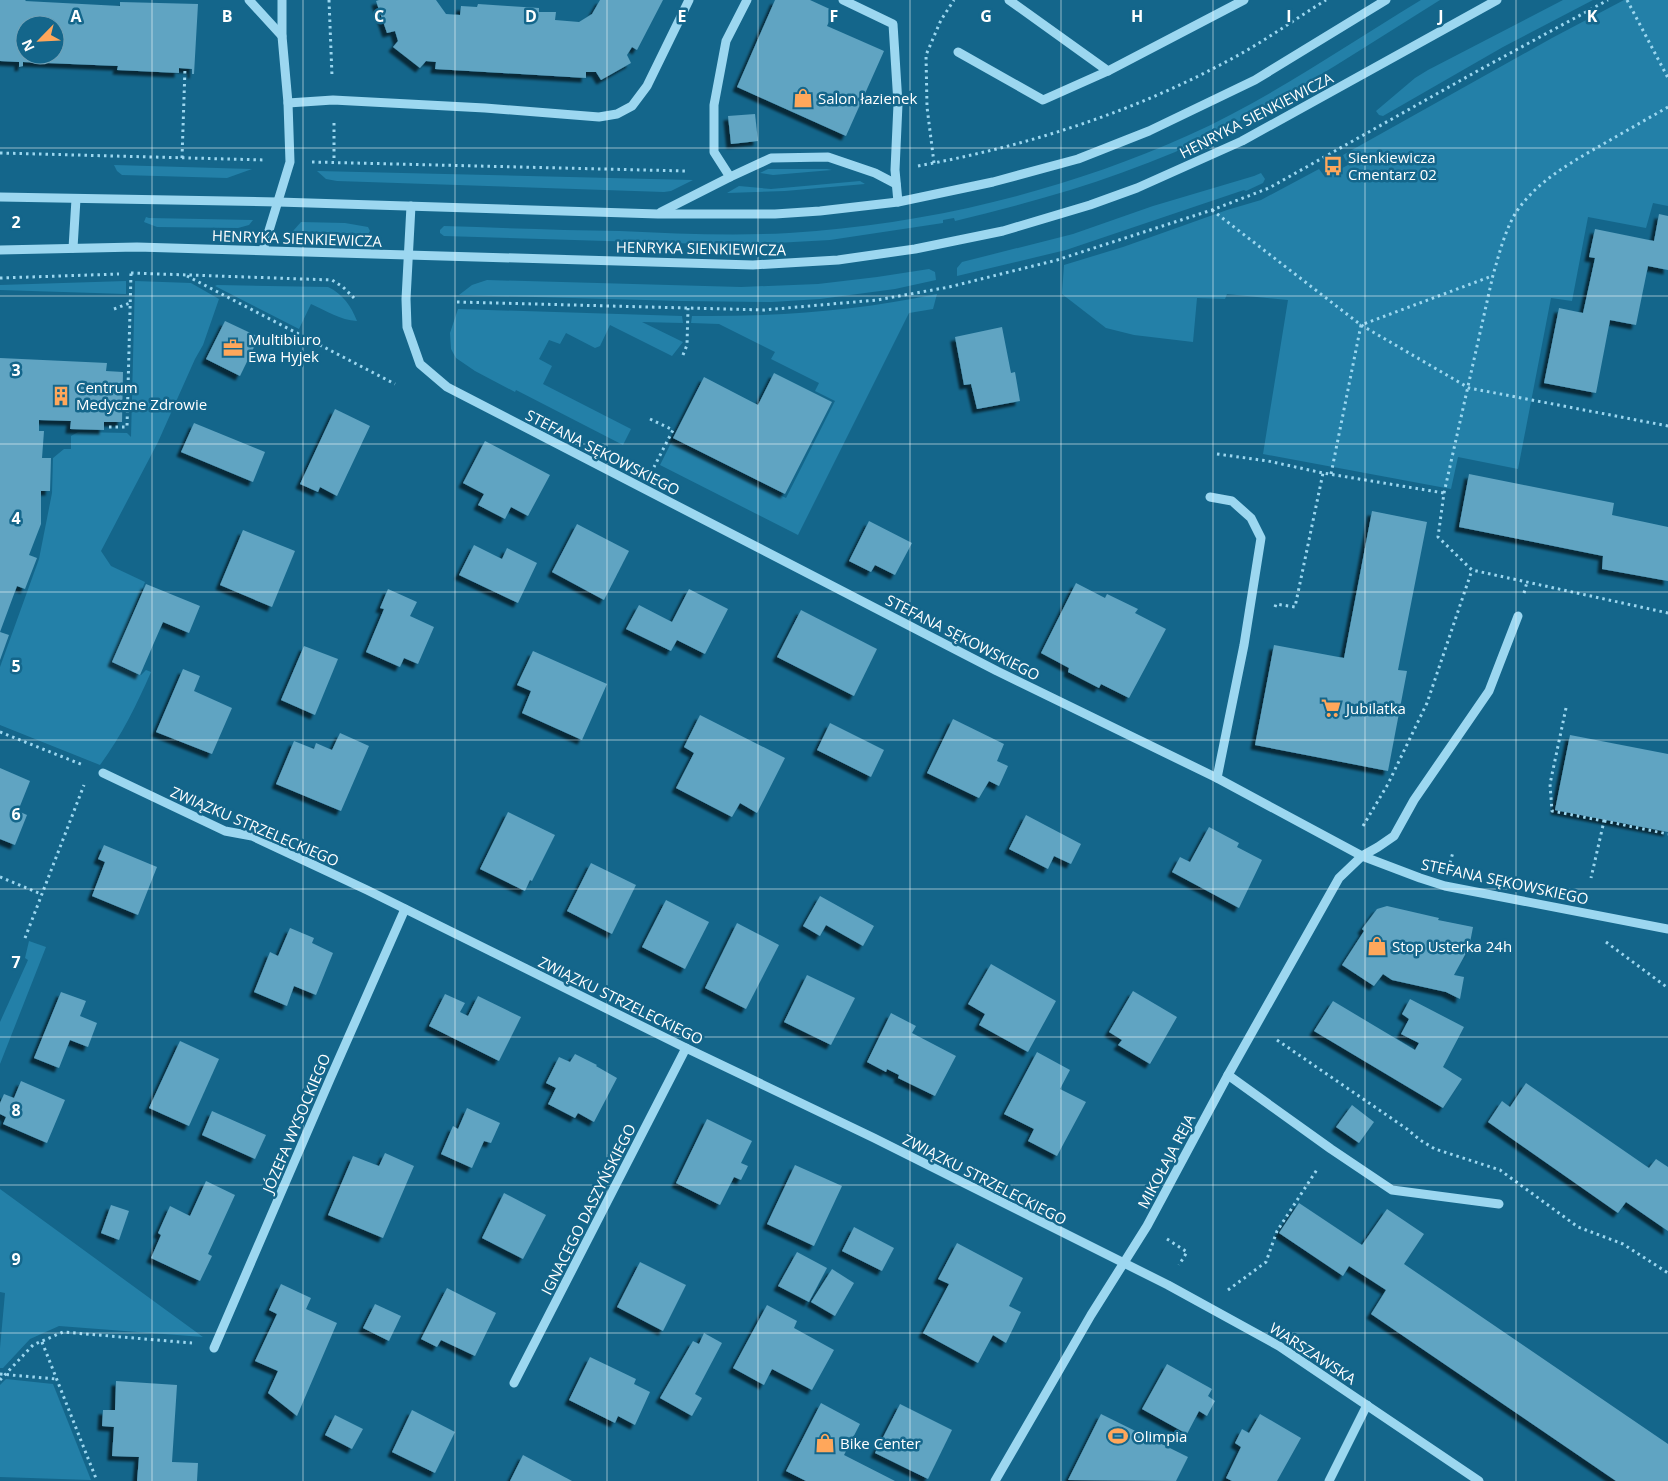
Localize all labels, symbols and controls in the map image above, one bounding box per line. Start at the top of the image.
text: A [70,5,82,27]
text: B [222,5,232,27]
text: C [374,5,384,27]
text: D [525,5,537,27]
text: E [678,5,687,27]
text: F [830,5,838,27]
text: G [980,5,992,27]
text: H [1131,5,1143,27]
text: I [1286,5,1292,27]
text: J [1436,5,1444,27]
text: K [1587,5,1598,27]
north arrow [15,15,65,65]
text: N [17,36,39,55]
street label: HENRYKA SIENKIEWICZA [1176,67,1337,163]
shop icon: Salon łazienek [792,87,814,109]
place label: Salon łazienek [818,88,917,108]
place label: Sienkiewicza Cmentarz 02 [1348,147,1437,184]
bus stop icon: Sienkiewicza Cmentarz 02 [1322,155,1344,177]
text: 2 [11,211,21,233]
street label: HENRYKA SIENKIEWICZA [212,225,383,251]
street label: HENRYKA SIENKIEWICZA [616,237,787,259]
place label: Multibiuro Ewa Hyjek [248,329,321,366]
office icon: Multibiuro Ewa Hyjek [222,337,244,359]
text: 3 [11,359,21,381]
place label: Centrum Medyczne Zdrowie [76,377,207,414]
building icon: Centrum Medyczne Zdrowie [50,385,72,407]
street label: STEFANA SĘKOWSKIEGO [523,404,683,500]
text: 4 [11,507,21,529]
street label: STEFANA SĘKOWSKIEGO [883,589,1043,685]
text: 5 [11,655,21,677]
supermarket icon: Jubilatka [1320,697,1342,719]
place label: Jubilatka [1344,698,1406,718]
street label: ZWIĄZKU STRZELECKIEGO [168,781,342,871]
text: 6 [11,803,21,825]
street label: STEFANA SĘKOWSKIEGO [1420,853,1590,909]
shop icon: Stop Usterka 24h [1366,935,1388,957]
place label: Stop Usterka 24h [1392,936,1512,956]
text: 7 [11,951,21,973]
street label: ZWIĄZKU STRZELECKIEGO [535,951,707,1049]
street label: JÓZEFA WYSOCKIEGO [257,1050,334,1198]
text: 8 [11,1099,21,1121]
street label: MIKOŁAJA REJA [1133,1110,1200,1212]
street label: IGNACEGO DASZYŃSKIEGO [536,1120,640,1298]
street label: ZWIĄZKU STRZELECKIEGO [900,1129,1070,1229]
text: 9 [11,1248,21,1270]
street label: WARSZAWSKA [1266,1317,1361,1389]
sports icon: Olimpia [1107,1425,1129,1447]
place label: Olimpia [1133,1426,1187,1446]
shop icon: Bike Center [814,1432,836,1454]
place label: Bike Center [840,1433,921,1453]

